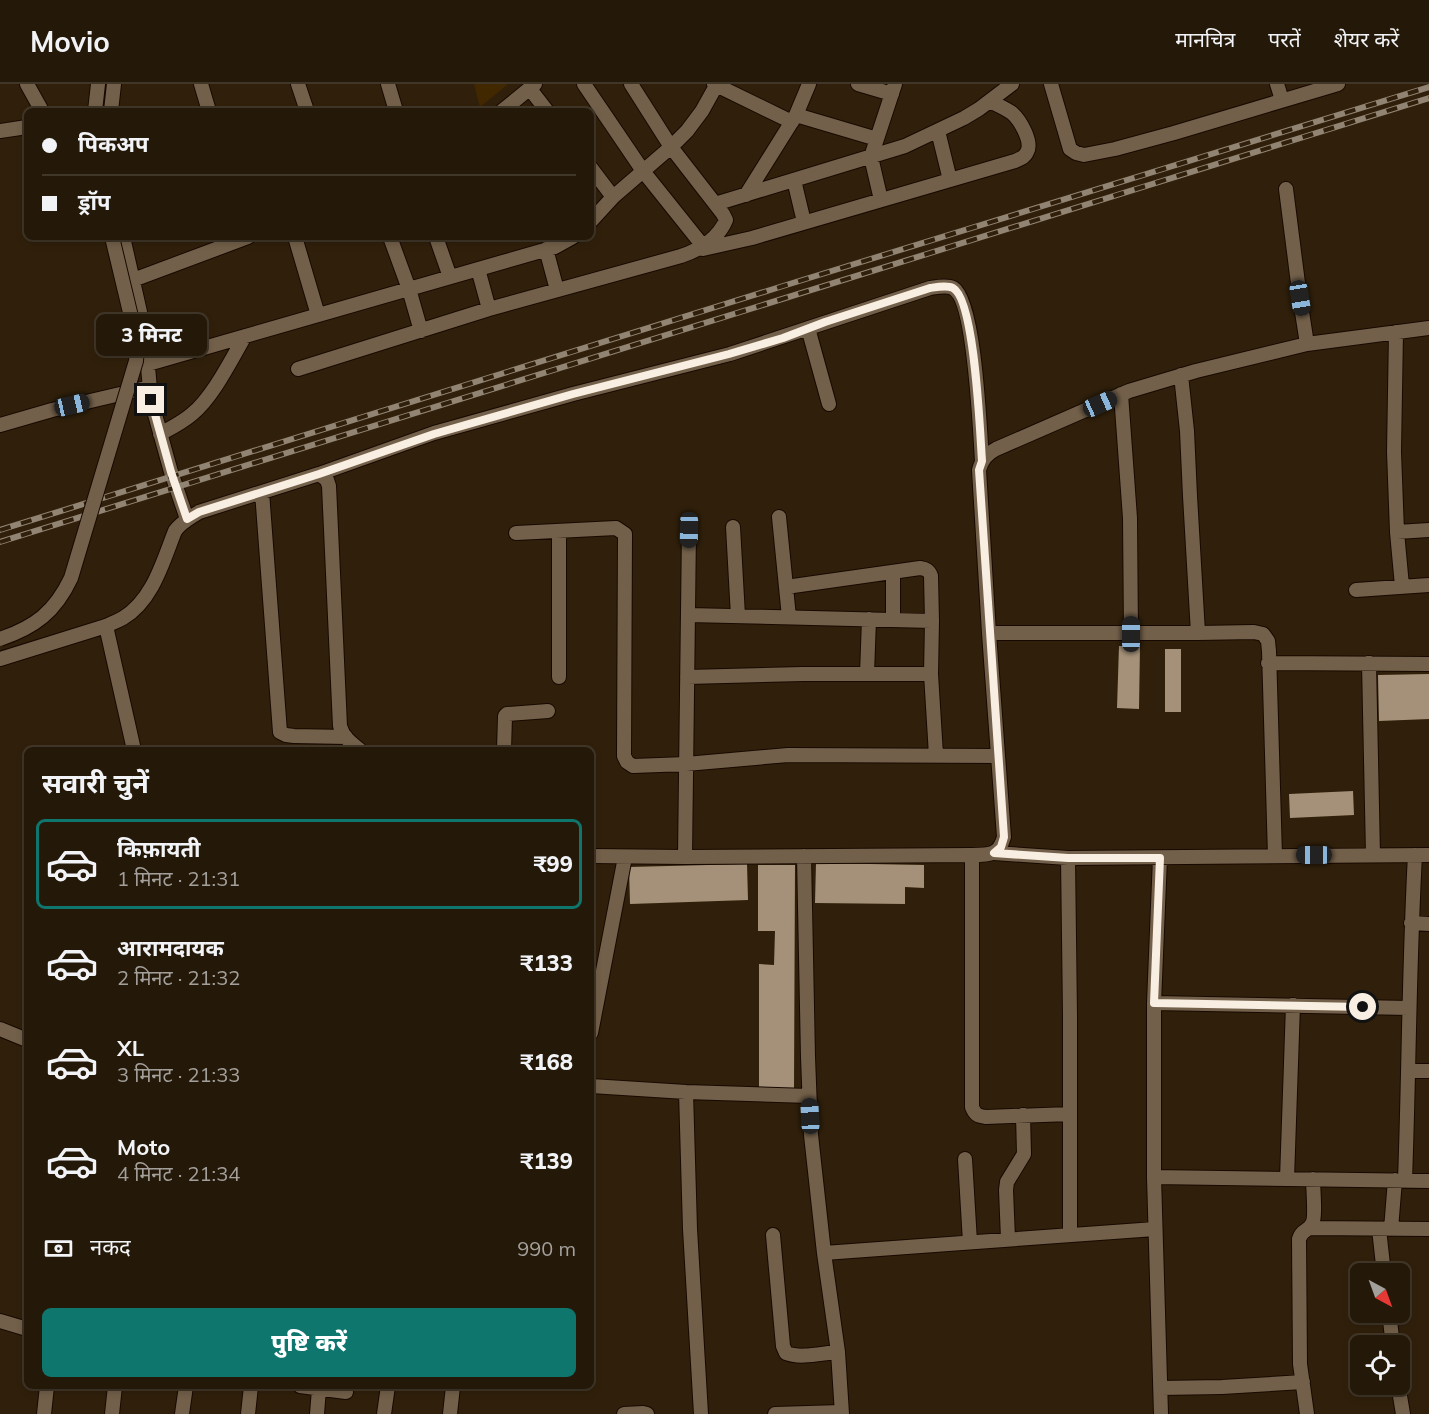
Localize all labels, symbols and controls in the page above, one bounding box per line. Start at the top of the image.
text: Movio [30,24,110,59]
text: मानचित्र [1175,26,1235,52]
text: परतें [1268,26,1301,52]
text: शेयर करें [1334,26,1399,52]
text: पिकअप [78,130,149,158]
text: ड्रॉप [78,188,111,216]
car [1288,279,1312,317]
callout: 3 मिनट [96,313,207,355]
text: 3 मिनट [121,322,182,347]
route end [137,386,164,413]
car [1080,388,1120,420]
car [52,392,92,418]
car [680,512,698,548]
car [1122,616,1140,652]
text: सवारी चुनें [42,766,149,800]
text: किफ़ायती [117,835,201,863]
icon: car [45,837,99,891]
car [1296,846,1332,864]
text: ₹99 [533,850,573,878]
text: 1 मिनट · 21:31 [117,866,240,891]
text: आरामदायक [117,934,224,962]
icon: car [45,936,99,990]
text: ₹133 [520,949,573,977]
text: 2 मिनट · 21:32 [117,965,240,990]
route start [1349,993,1376,1020]
text: XL [117,1034,144,1062]
icon: car [45,1035,99,1089]
text: ₹168 [520,1048,573,1076]
text: 3 मिनट · 21:33 [117,1062,240,1087]
car [800,1098,820,1134]
text: Moto [117,1133,170,1161]
icon: car [45,1134,99,1188]
text: ₹139 [520,1147,573,1175]
text: 4 मिनट · 21:34 [117,1161,240,1186]
icon: cash [42,1232,75,1265]
text: नकद [90,1233,131,1261]
text: 990 m [517,1236,576,1261]
north arrow [1350,1263,1410,1323]
map controls [1350,1263,1410,1395]
button: पुष्टि करें [42,1308,576,1377]
button: locate [1350,1335,1410,1395]

